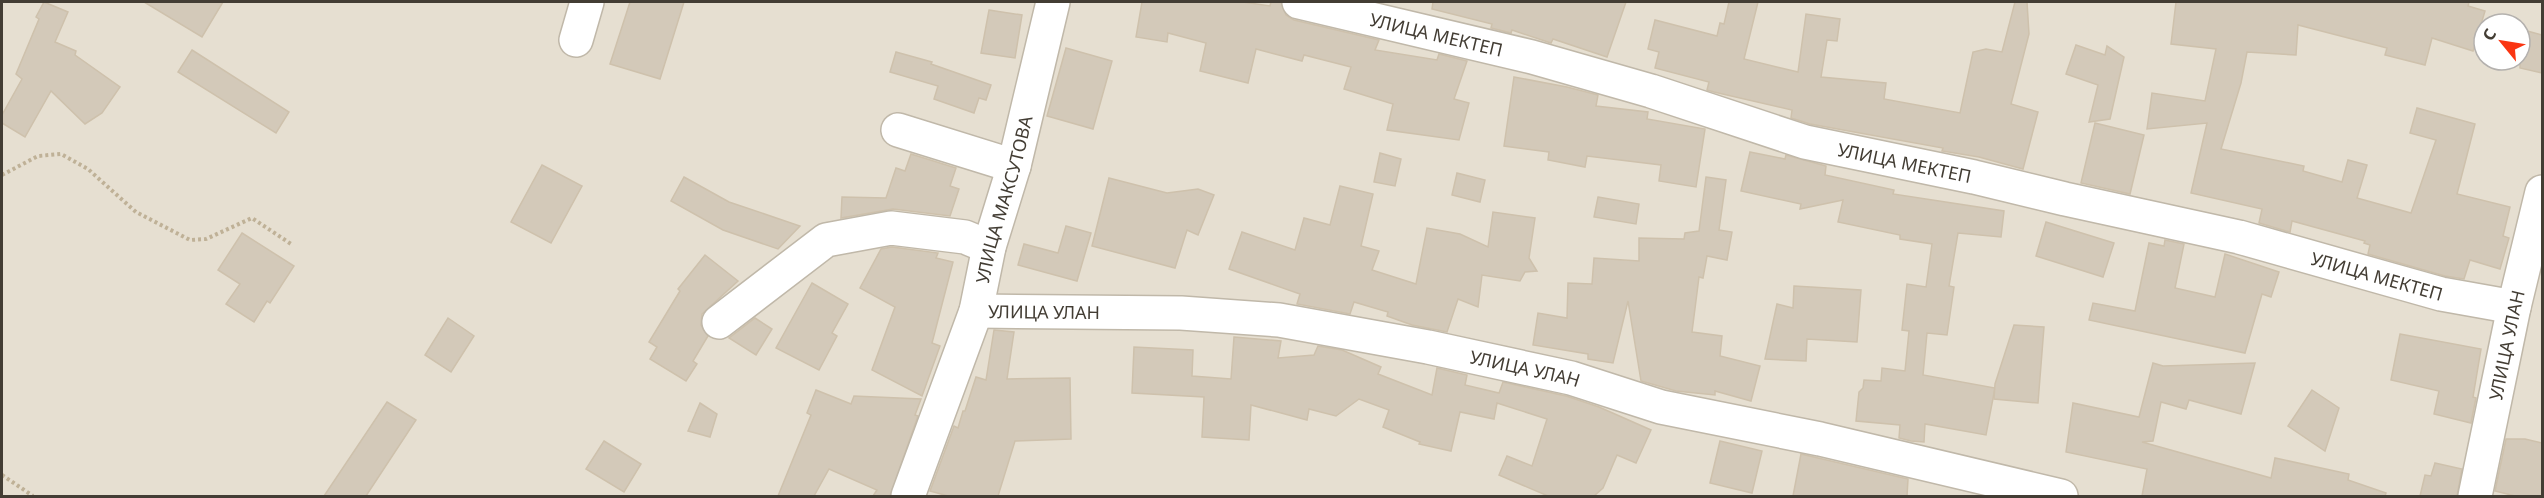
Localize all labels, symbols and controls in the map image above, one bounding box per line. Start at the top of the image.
street label: УЛИЦА МЕКТЕП [1367,7,1505,62]
north arrow [2472,12,2532,72]
text: С [2477,25,2501,44]
street label: УЛИЦА МАКСУТОВА [970,113,1038,286]
street label: УЛИЦА МЕКТЕП [1835,137,1974,188]
street label: УЛИЦА МЕКТЕП [2308,246,2446,306]
street label: УЛИЦА УЛАН [2483,288,2530,402]
street label: УЛИЦА УЛАН [988,299,1100,324]
street label: УЛИЦА УЛАН [1468,344,1583,392]

